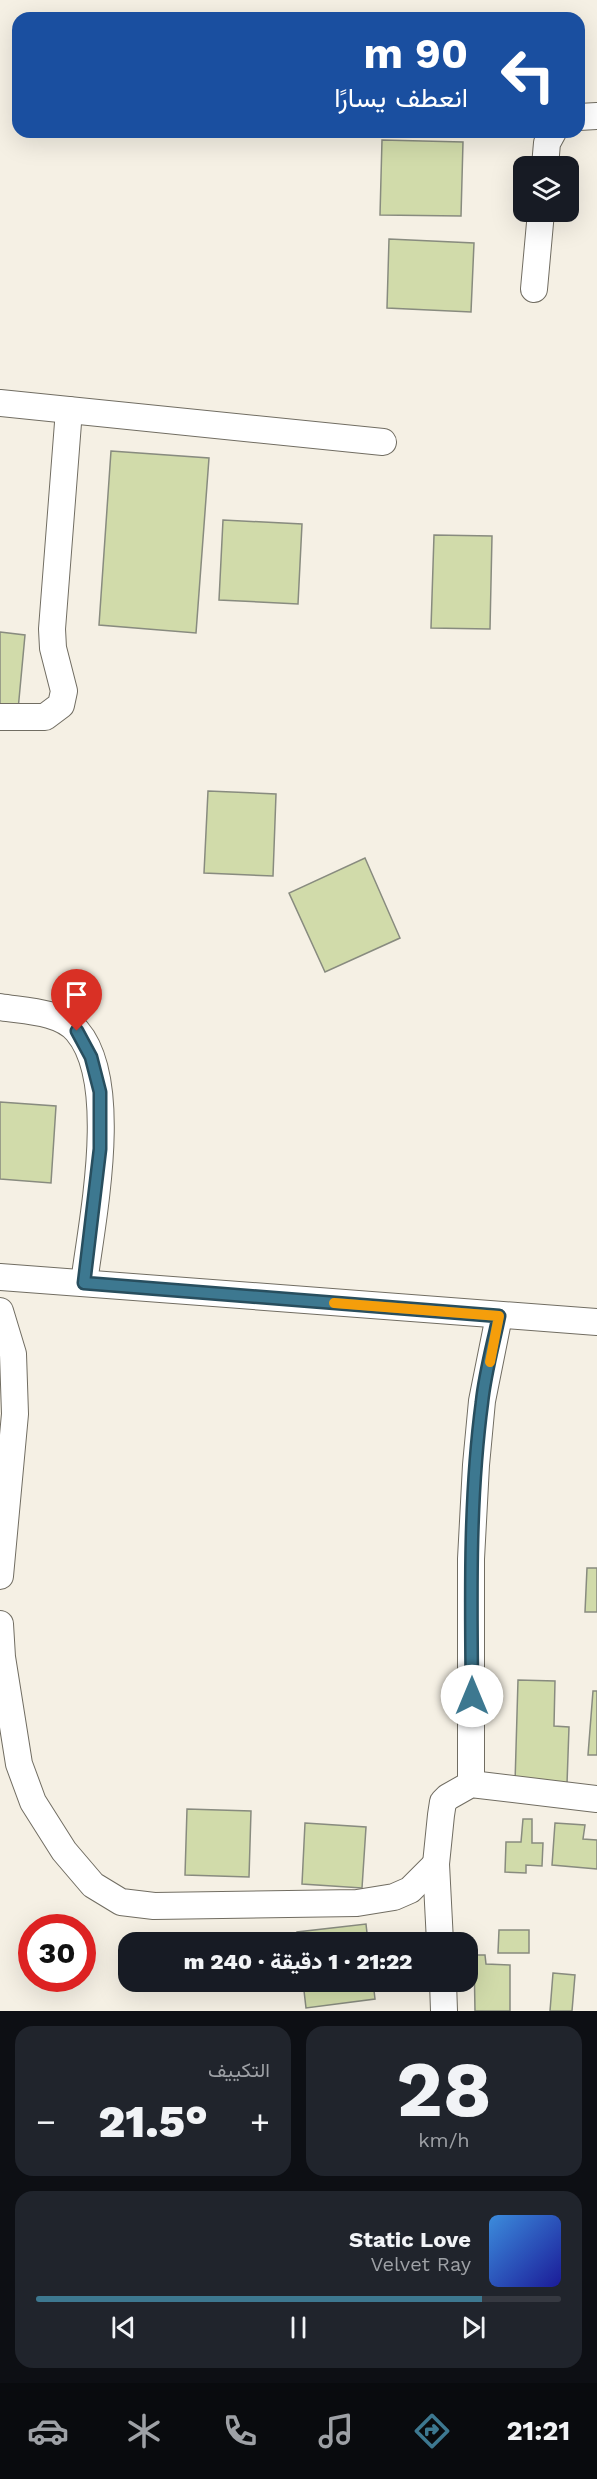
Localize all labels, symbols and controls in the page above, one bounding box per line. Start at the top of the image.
text: 90 m [364,29,468,78]
icon: left [489,36,567,114]
text: انعطف يسارًا [334,82,468,114]
map controls [513,156,579,222]
button: layers [513,156,579,222]
pin [51,969,102,1031]
icon: arrive [60,978,93,1011]
position arrow [440,1664,504,1728]
speed limit sign: 30 [18,1914,96,1992]
text: 21:22 · 1 دقيقة · 240 m [184,1949,412,1974]
text: 28 [396,2043,492,2135]
text: التكييف [208,2058,270,2082]
text: 21.5° [98,2095,208,2148]
text: − [36,2102,56,2141]
text: + [250,2102,270,2141]
text: km/h [418,2128,470,2152]
text: Static Love [349,2227,471,2252]
text: Velvet Ray [371,2252,471,2276]
icon: previous [107,2311,140,2344]
icon: pause [282,2311,315,2344]
icon: next [457,2311,490,2344]
icon: car [27,2410,69,2452]
icon: climate [123,2410,165,2452]
icon: phone [219,2410,261,2452]
icon: music [315,2410,357,2452]
icon: directions [411,2410,453,2452]
text: 21:21 [506,2415,570,2447]

